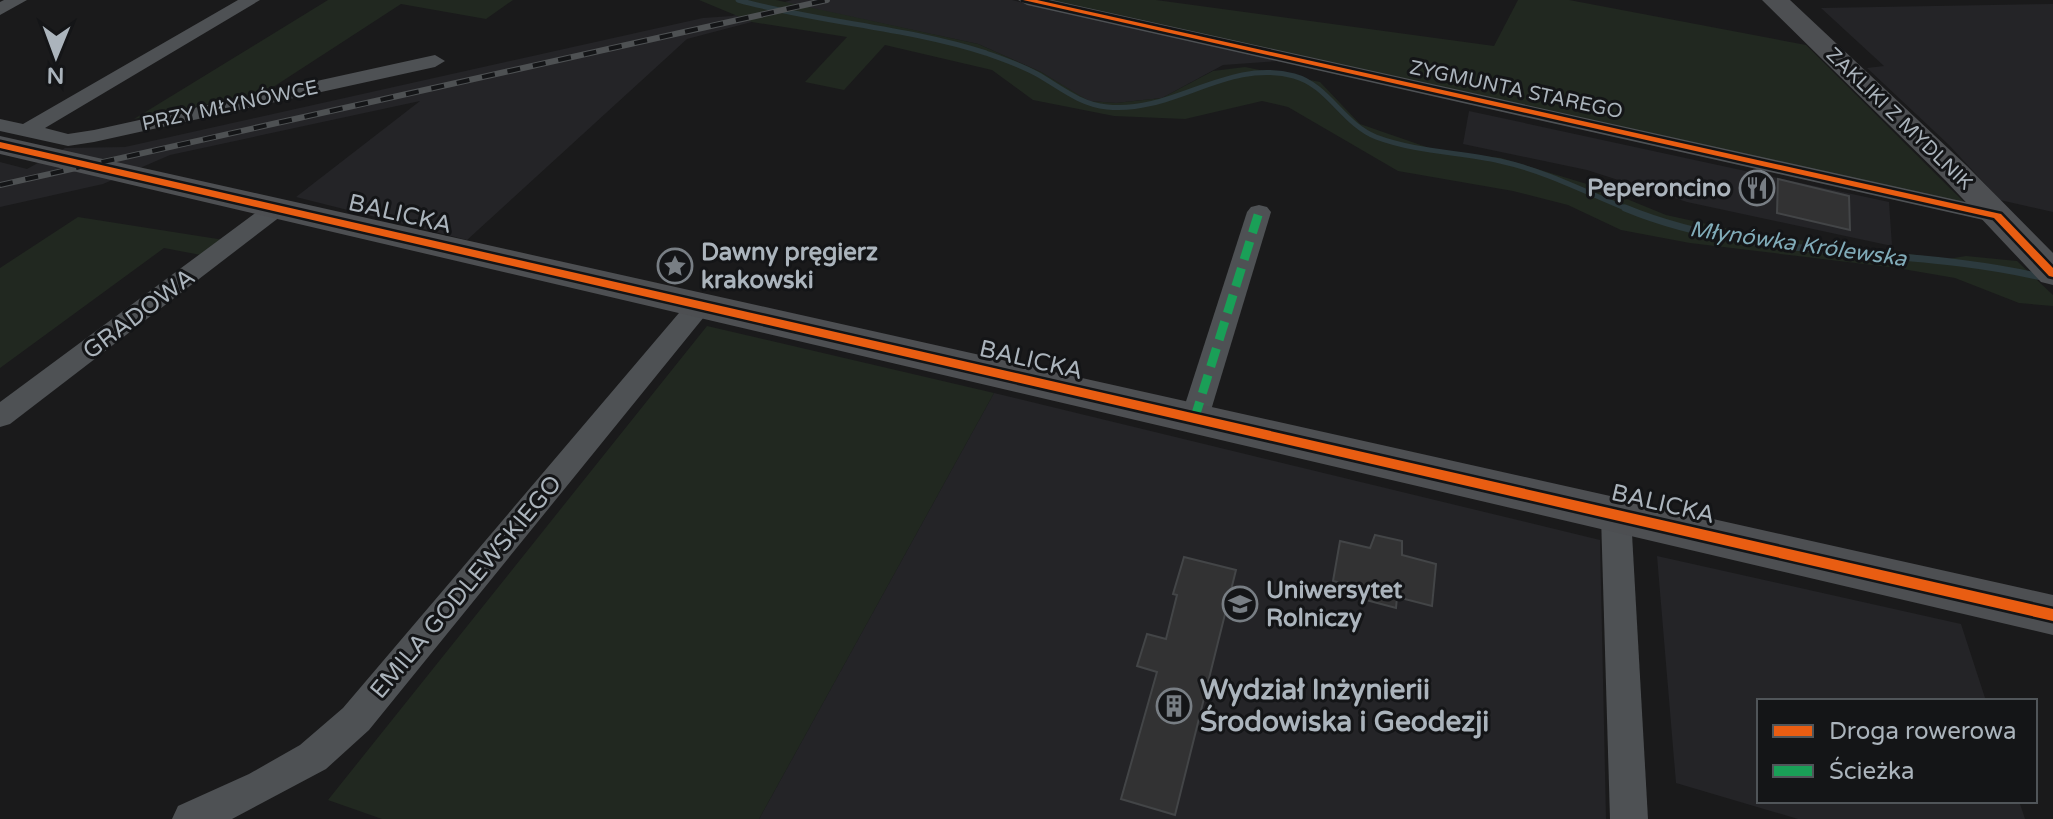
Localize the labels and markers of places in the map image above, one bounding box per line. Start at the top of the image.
restaurant icon: Peperoncino [1738,169,1776,207]
place label: Peperoncino [1587,174,1731,203]
place label: Dawny pręgierz krakowski [701,238,878,295]
place icon: Dawny pręgierz krakowski [656,247,694,285]
place label: Uniwersytet Rolniczy [1266,576,1403,633]
school or university icon: Uniwersytet Rolniczy [1221,585,1259,623]
place label: Wydział Inżynierii Środowiska i Geodezji [1200,673,1489,739]
building icon: Wydział Inżynierii Środowiska i Geodezji [1155,687,1193,725]

